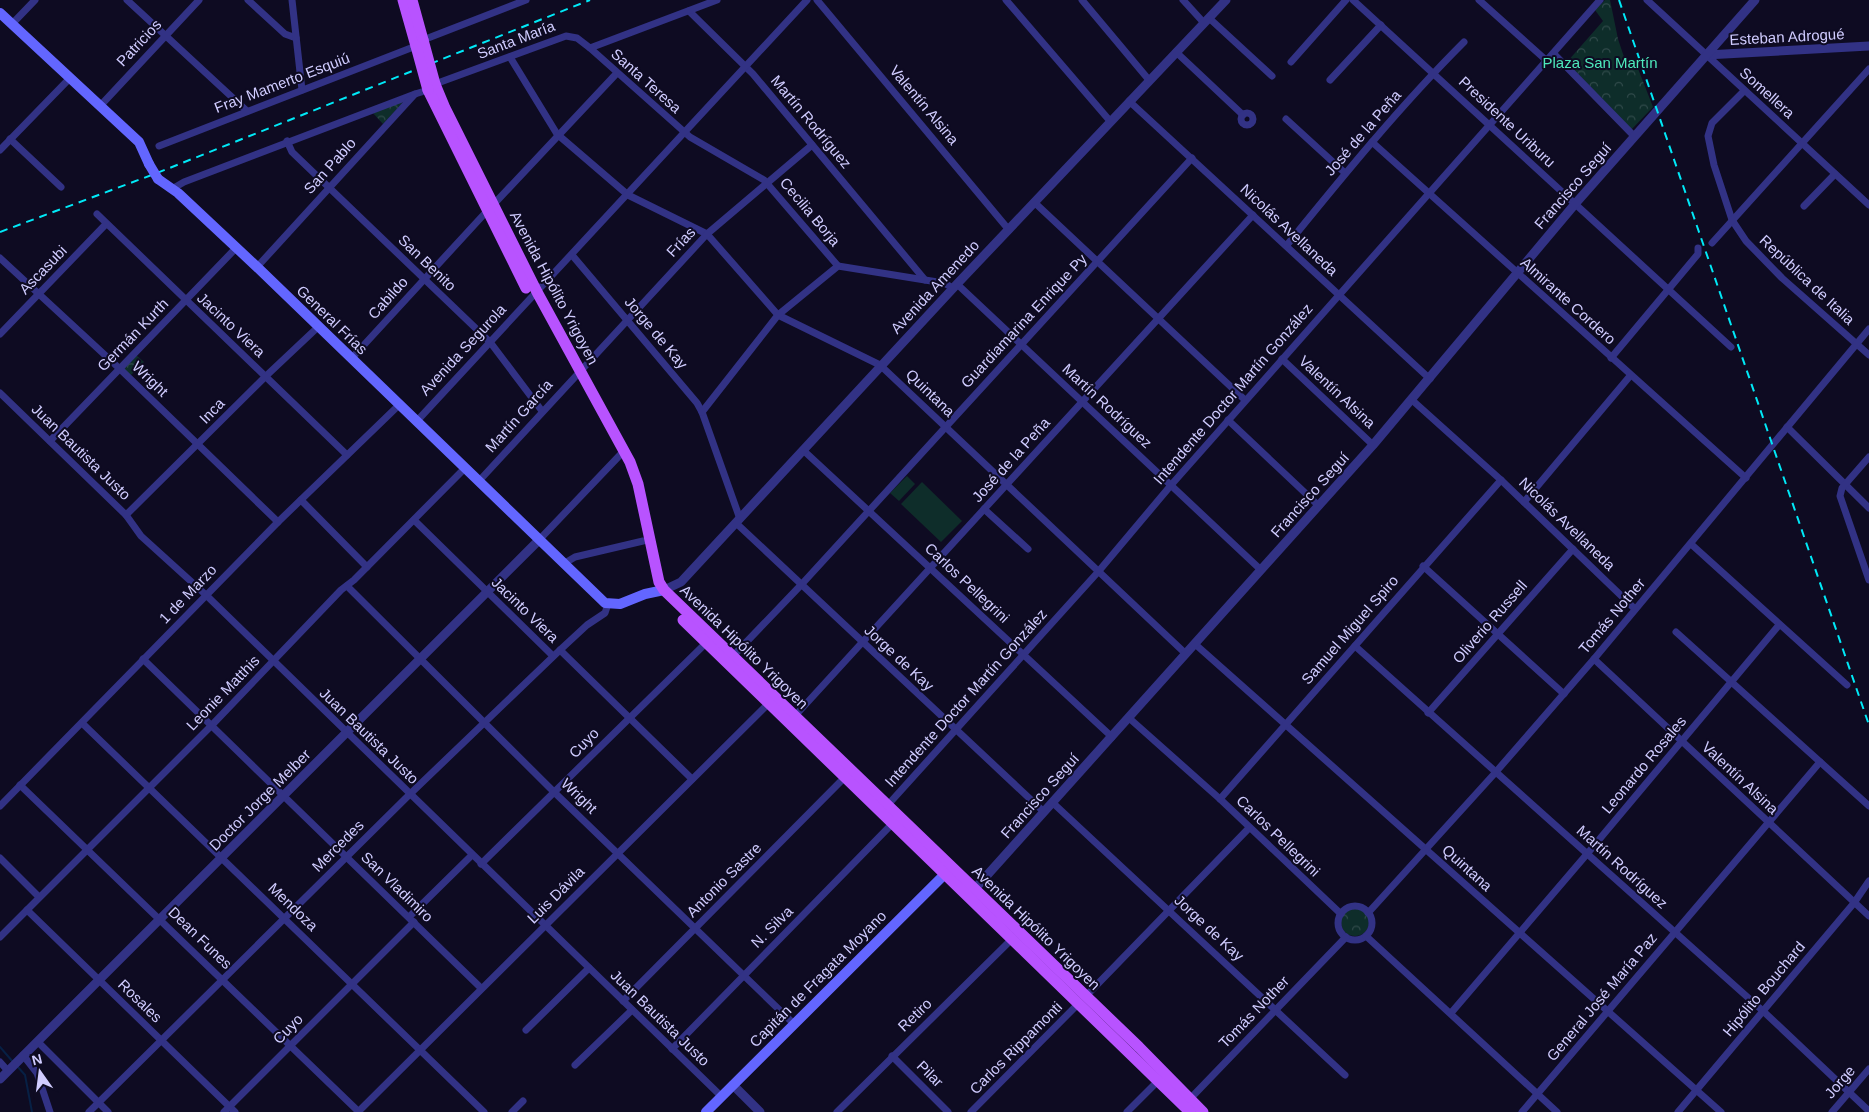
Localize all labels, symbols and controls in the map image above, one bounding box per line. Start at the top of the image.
street label: Patricios [113,16,164,69]
street label: Santa María [475,17,558,62]
street label: Esteban Adrogué [1729,25,1845,48]
street label: Santa Teresa [608,45,685,117]
street label: Fray Mamerto Esquiú [212,49,352,116]
park label: Plaza San Martín [1542,54,1658,71]
street label: Valentín Alsina [886,62,963,148]
street label: Somellera [1737,64,1799,122]
street label: Martín Rodríguez [768,72,855,172]
street label: Presidente Uriburu [1456,73,1559,170]
street label: José de la Peña [1321,86,1405,179]
street label: San Pablo [300,134,359,197]
street label: Francisco Seguí [1531,139,1615,232]
street label: Cecilia Borja [777,174,844,250]
street label: Nicolás Avellaneda [1237,180,1342,279]
street label: Avenida Hipólito Yrigoyen [507,208,602,367]
street label: Frías [663,223,699,260]
street label: San Benito [395,231,460,294]
street label: República de Italia [1756,231,1859,328]
street label: Avenida Amenedo [887,236,982,337]
street label: Ascasubi [15,242,70,297]
street label: Guardiamarina Enrique Py [957,250,1090,391]
street label: Almirante Cordero [1517,254,1619,348]
street label: Cabildo [364,273,411,322]
street label: General Frías [293,282,371,358]
street label: Jacinto Viera [194,289,269,361]
street label: Jorge de Kay [621,293,692,372]
street label: Germán Kurth [94,295,171,374]
street label: Avenida Segurola [416,300,510,399]
street label: Intendente Doctor Martín González [1150,300,1316,487]
street label: Valentín Alsina [1296,352,1379,432]
street label: Wright [129,358,172,400]
street label: Martín Rodríguez [1059,360,1156,451]
street label: Quintana [903,365,959,420]
street label: Martín García [482,375,556,455]
street label: Inca [196,394,228,427]
street label: Juan Bautista Justo [28,400,134,503]
street label: José de la Peña [968,414,1053,505]
street label: Francisco Seguí [1267,448,1353,541]
street label: Nicolás Avellaneda [1516,474,1619,574]
street label: Carlos Pellegrini [922,539,1013,626]
street label: 1 de Marzo [155,561,220,627]
street label: Samuel Miguel Spiro [1298,572,1401,687]
street label: Jacinto Viera [488,573,563,646]
street label: Tomás Nother [1575,574,1648,657]
street label: Oliverio Russell [1449,577,1530,667]
street label: Avenida Hipólito Yrigoyen [677,581,812,712]
street label: Intendente Doctor Martín González [881,605,1050,790]
street label: Jorge de Kay [861,621,938,694]
street label: Leonie Matthis [183,652,263,734]
street label: Juan Bautista Justo [316,684,422,787]
street label: Leonardo Rosales [1598,713,1689,817]
street label: Cuyo [565,724,602,761]
street label: Valentín Alsina [1699,738,1782,818]
street label: Doctor Jorge Melber [206,746,314,854]
street label: Francisco Seguí [997,749,1083,842]
street label: Wright [558,775,601,817]
street label: Carlos Pellegrini [1233,792,1324,880]
street label: Mercedes [308,816,367,875]
street label: Martín Rodríguez [1574,822,1671,912]
street label: Antonio Sastre [683,839,764,920]
street label: Quintana [1439,841,1496,895]
street label: San Vladimiro [358,848,437,925]
street label: Luis Dávila [524,862,588,927]
street label: Avenida Hipólito Yrigoyen [969,862,1104,993]
street label: Mendoza [265,879,322,935]
street label: Jorge de Kay [1171,891,1248,964]
street label: N. Silva [747,902,796,951]
street label: Dean Funes [165,903,236,972]
street label: Capitán de Fragata Moyano [746,907,889,1050]
street label: General José María Paz [1543,929,1660,1064]
street label: Hipólito Bouchard [1719,938,1808,1039]
street label: Juan Bautista Justo [607,966,713,1069]
street label: Tomás Nother [1215,972,1292,1051]
street label: Rosales [115,976,166,1026]
street label: Retiro [894,995,935,1035]
street label: Carlos Rippamonti [966,998,1065,1097]
street label: Cuyo [269,1010,306,1047]
north arrow [15,1047,65,1097]
text: N [30,1050,44,1068]
street label: Pilar [914,1057,947,1090]
street label: Jorge [1821,1062,1858,1101]

